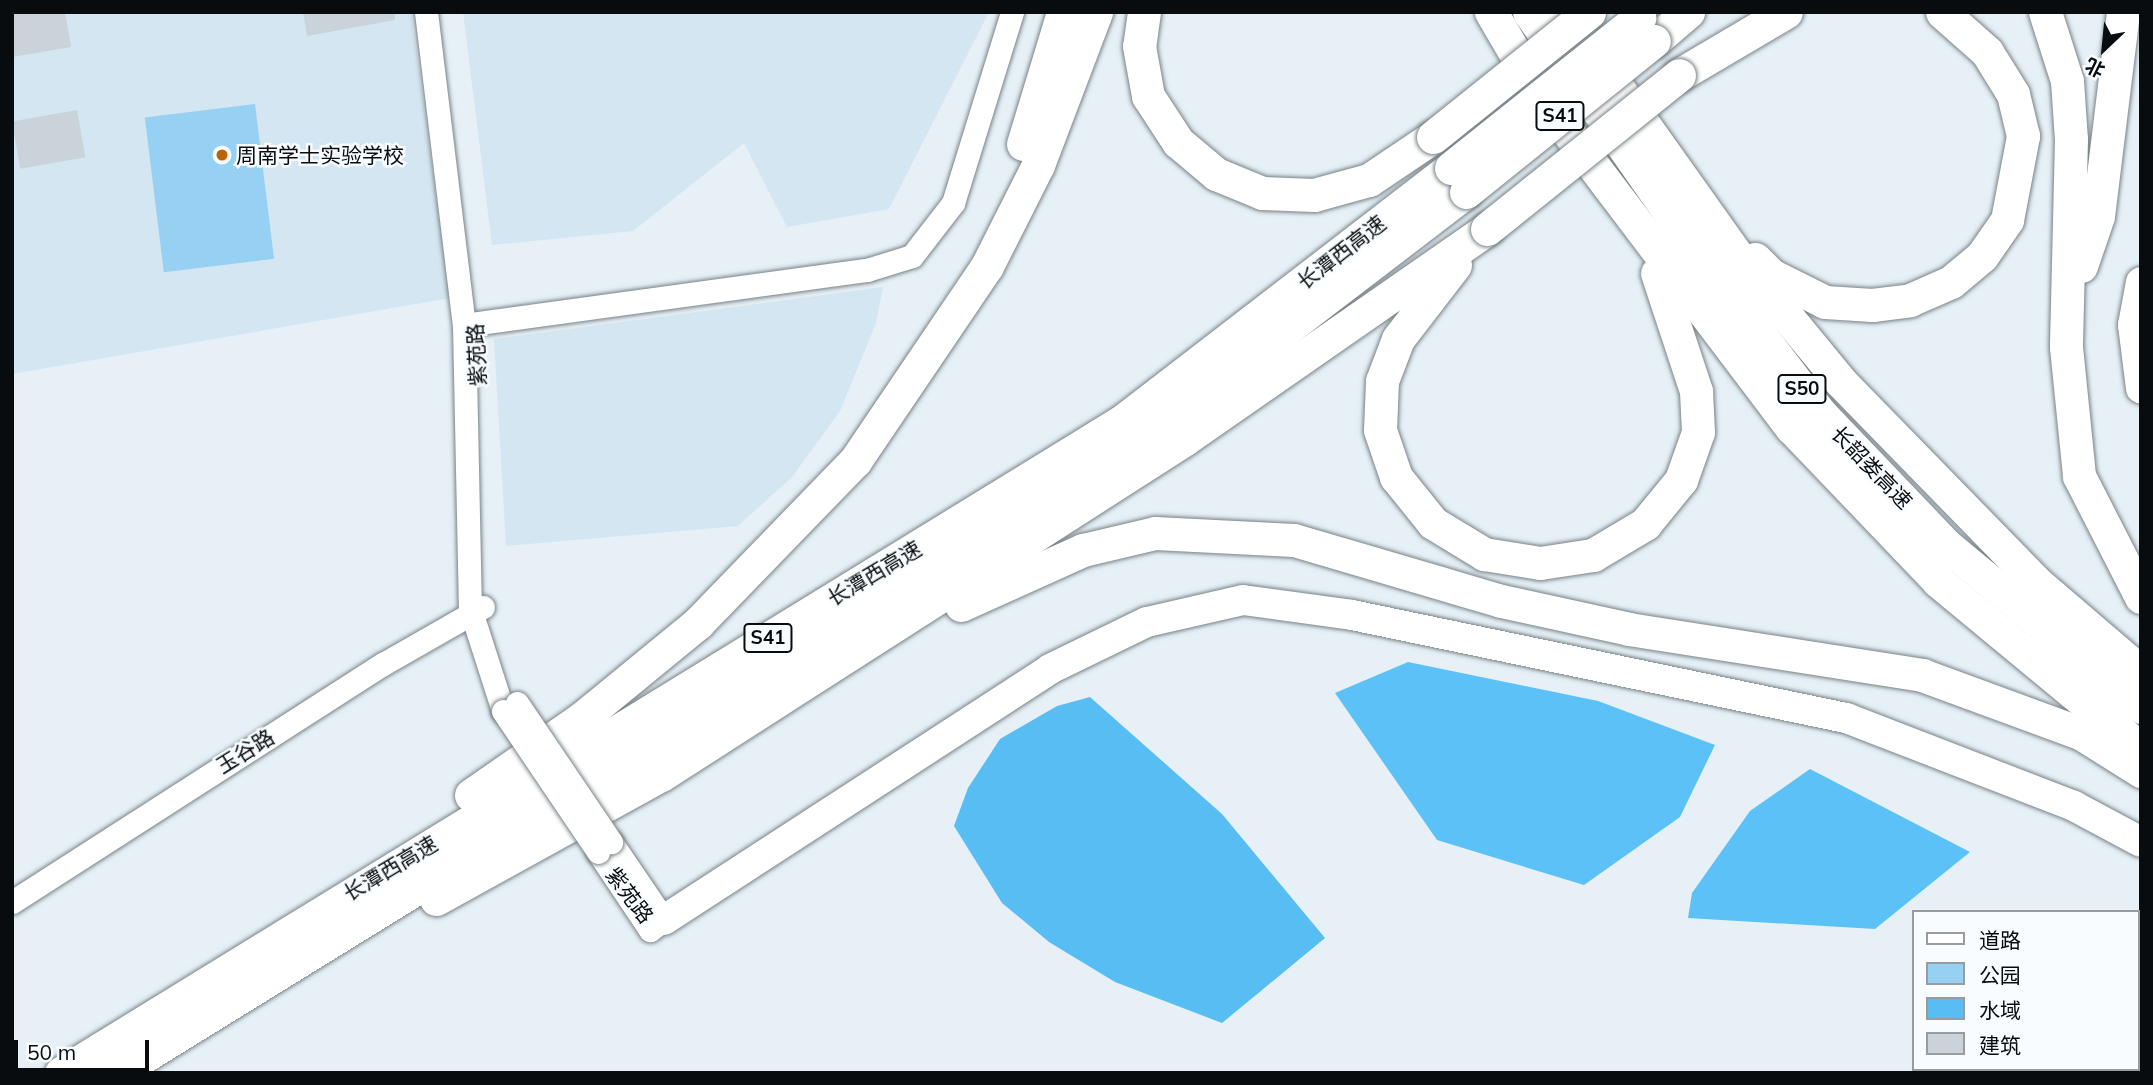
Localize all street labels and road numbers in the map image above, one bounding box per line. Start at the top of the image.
road number: S41 [1534,100,1586,132]
street label: 长潭西高速 [1292,210,1390,294]
street label: 紫苑路 [462,323,490,387]
road number: S50 [1776,374,1828,404]
street label: 长韶娄高速 [1826,420,1918,514]
street label: 长潭西高速 [823,535,925,611]
road number: S41 [742,622,794,653]
street label: 玉谷路 [212,724,278,778]
street label: 长潭西高速 [339,830,441,906]
street label: 紫苑路 [601,862,659,928]

